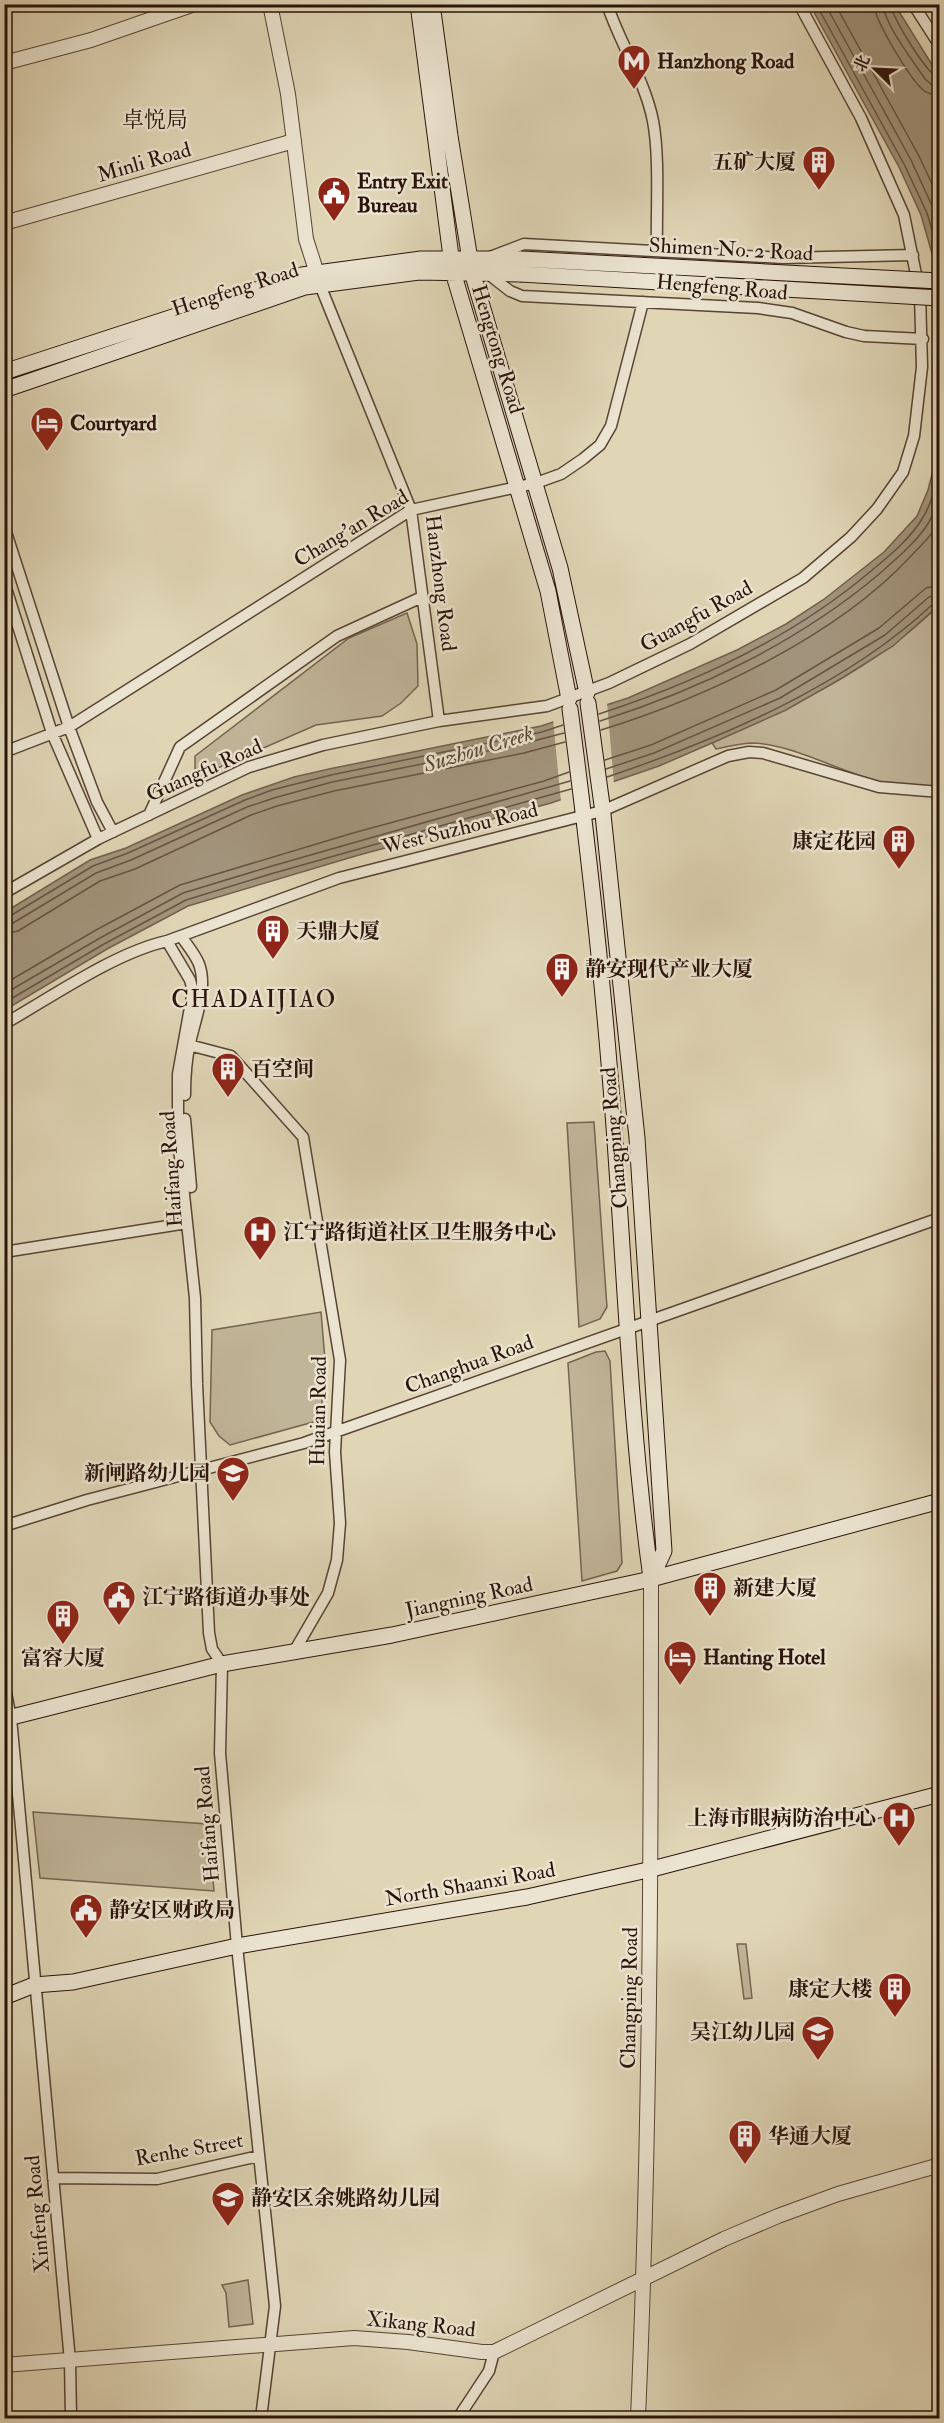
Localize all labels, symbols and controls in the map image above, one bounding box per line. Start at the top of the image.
north arrow [845,39,905,99]
metro station icon: Hanzhong Road [616,43,652,90]
place label: Hanzhong Road [657,48,795,75]
text: 北 [850,52,875,75]
district label: 卓悦局 [122,106,188,134]
street label: Minli Road [94,136,195,189]
building icon: 五矿大厦 [801,144,837,191]
place label: 五矿大厦 [712,149,796,176]
place label: Entry Exit Bureau [357,168,448,219]
public building icon: Entry Exit Bureau [316,175,352,222]
street label: Shimen No. 2 Road [648,232,814,267]
street label: Hengfeng Road [168,256,303,323]
street label: Hengfeng Road [655,268,790,307]
street label: Hengtong Road [465,281,530,417]
hotel icon: Courtyard [29,405,65,452]
place label: Courtyard [70,410,157,437]
street label: Chang'an Road [289,483,414,573]
street label: Hanzhong Road [419,513,462,654]
street label: Guangfu Road [635,574,758,658]
water label: Suzhou Creek [419,719,536,779]
street label: Guangfu Road [142,733,267,808]
street label: West Suzhou Road [378,796,541,861]
building icon: 康定花园 [881,823,917,870]
place label: 康定花园 [792,828,876,855]
building icon: 天鼎大厦 [255,913,291,960]
place label: 天鼎大厦 [296,918,380,945]
building icon: 静安现代产业大厦 [544,951,580,998]
place label: 静安现代产业大厦 [585,956,753,983]
district label: CHADAIJIAO [171,984,337,1015]
building icon: 百空间 [210,1051,246,1098]
place label: 百空间 [251,1056,314,1083]
street label: Changping Road [595,1065,634,1210]
street label: Haifang Road [154,1109,189,1228]
hospital icon: 江宁路街道社区卫生服务中心 [242,1214,278,1261]
place label: 江宁路街道社区卫生服务中心 [283,1219,556,1246]
street label: Changhua Road [401,1328,538,1400]
street label: Huaian Road [304,1355,333,1466]
school or university icon: 新闸路幼儿园 [215,1455,251,1502]
place label: 新闸路幼儿园 [84,1460,210,1487]
building icon: 新建大厦 [692,1570,728,1617]
street label: Jiangning Road [402,1571,536,1624]
place label: 新建大厦 [733,1575,817,1602]
public building icon: 江宁路街道办事处 [101,1579,137,1626]
place label: 江宁路街道办事处 [142,1584,310,1611]
building icon: 富容大厦 [45,1598,81,1645]
hotel icon: Hanting Hotel [662,1639,698,1686]
place label: Hanting Hotel [703,1644,826,1671]
place label: 富容大厦 [21,1645,105,1672]
street label: Haifang Road [189,1764,226,1883]
hospital icon: 上海市眼病防治中心 [881,1800,917,1847]
place label: 上海市眼病防治中心 [687,1805,876,1832]
street label: North Shaanxi Road [383,1856,558,1913]
public building icon: 静安区财政局 [68,1892,104,1939]
place label: 静安区财政局 [109,1897,235,1924]
street label: Changping Road [615,1926,644,2069]
building icon: 康定大楼 [877,1971,913,2018]
place label: 康定大楼 [788,1976,872,2003]
school or university icon: 吴江幼儿园 [800,2014,836,2061]
place label: 吴江幼儿园 [690,2019,795,2046]
building icon: 华通大厦 [727,2118,763,2165]
place label: 华通大厦 [768,2123,852,2150]
street label: Renhe Street [133,2127,245,2172]
street label: Xinfeng Road [19,2154,56,2274]
school or university icon: 静安区余姚路幼儿园 [210,2180,246,2227]
place label: 静安区余姚路幼儿园 [251,2185,440,2212]
street label: Xikang Road [365,2305,478,2344]

